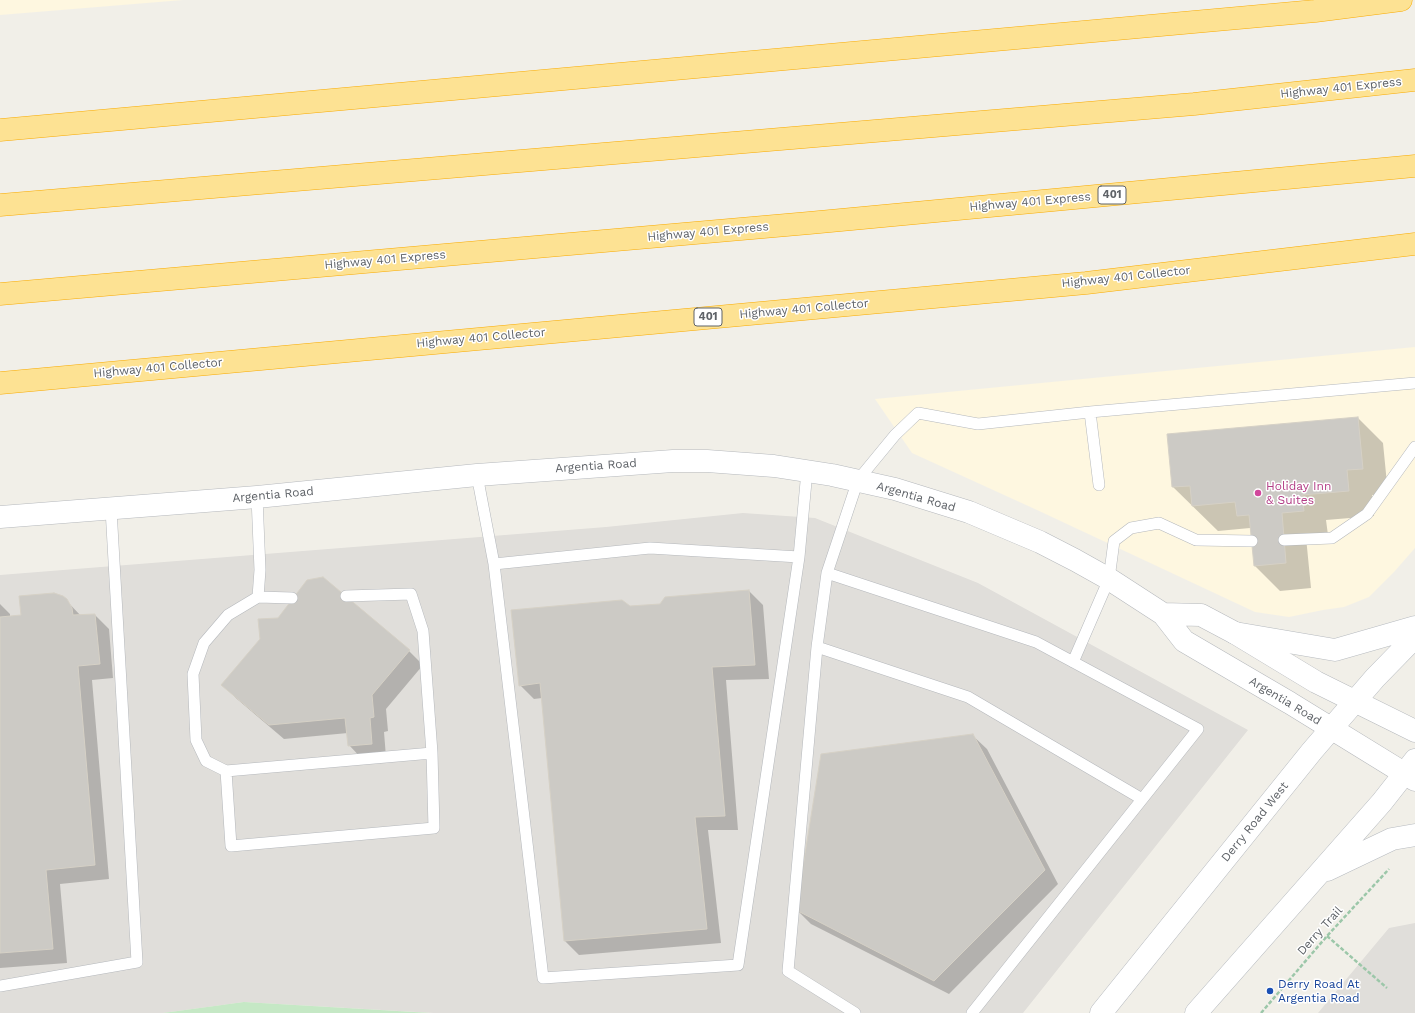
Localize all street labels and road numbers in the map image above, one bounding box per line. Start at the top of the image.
street label: Highway 401 Express [1280,74,1402,102]
road number: 401 [1098,186,1126,204]
street label: Highway 401 Express [969,190,1091,214]
street label: Highway 401 Express [647,220,769,244]
street label: Highway 401 Express [324,248,446,272]
street label: Highway 401 Collector [1061,263,1191,291]
street label: Highway 401 Collector [739,296,869,322]
road number: 401 [694,308,722,326]
street label: Highway 401 Collector [416,325,546,351]
street label: Highway 401 Collector [93,355,223,381]
street label: Argentia Road [555,456,637,476]
street label: Argentia Road [875,479,957,515]
street label: Argentia Road [232,484,314,506]
street label: Argentia Road [1246,674,1324,728]
street label: Derry Road West [1218,779,1292,865]
street label: Derry Trail [1294,904,1346,958]

